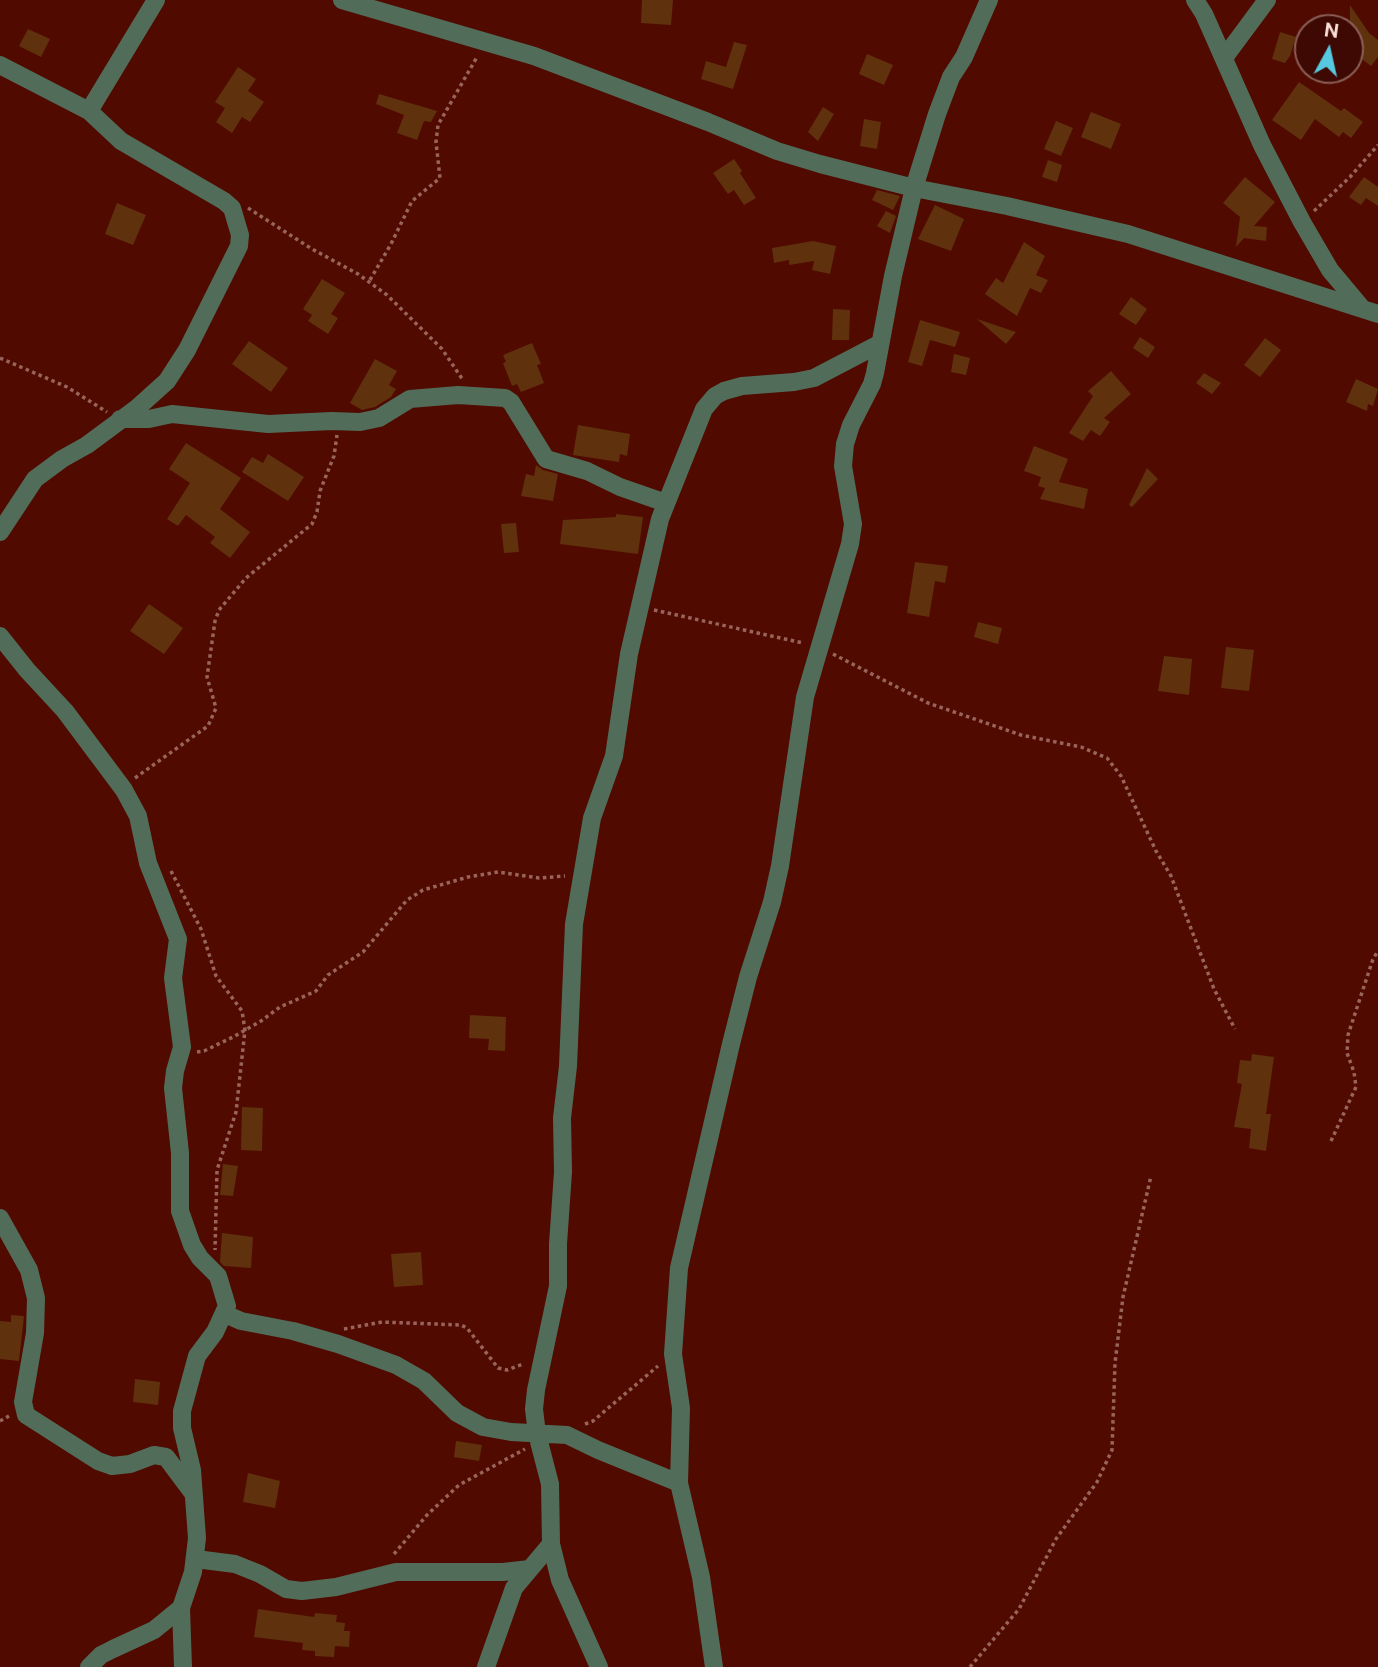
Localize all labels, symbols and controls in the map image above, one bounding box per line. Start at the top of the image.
north arrow [1294,14,1364,84]
text: N [1323,18,1341,42]

